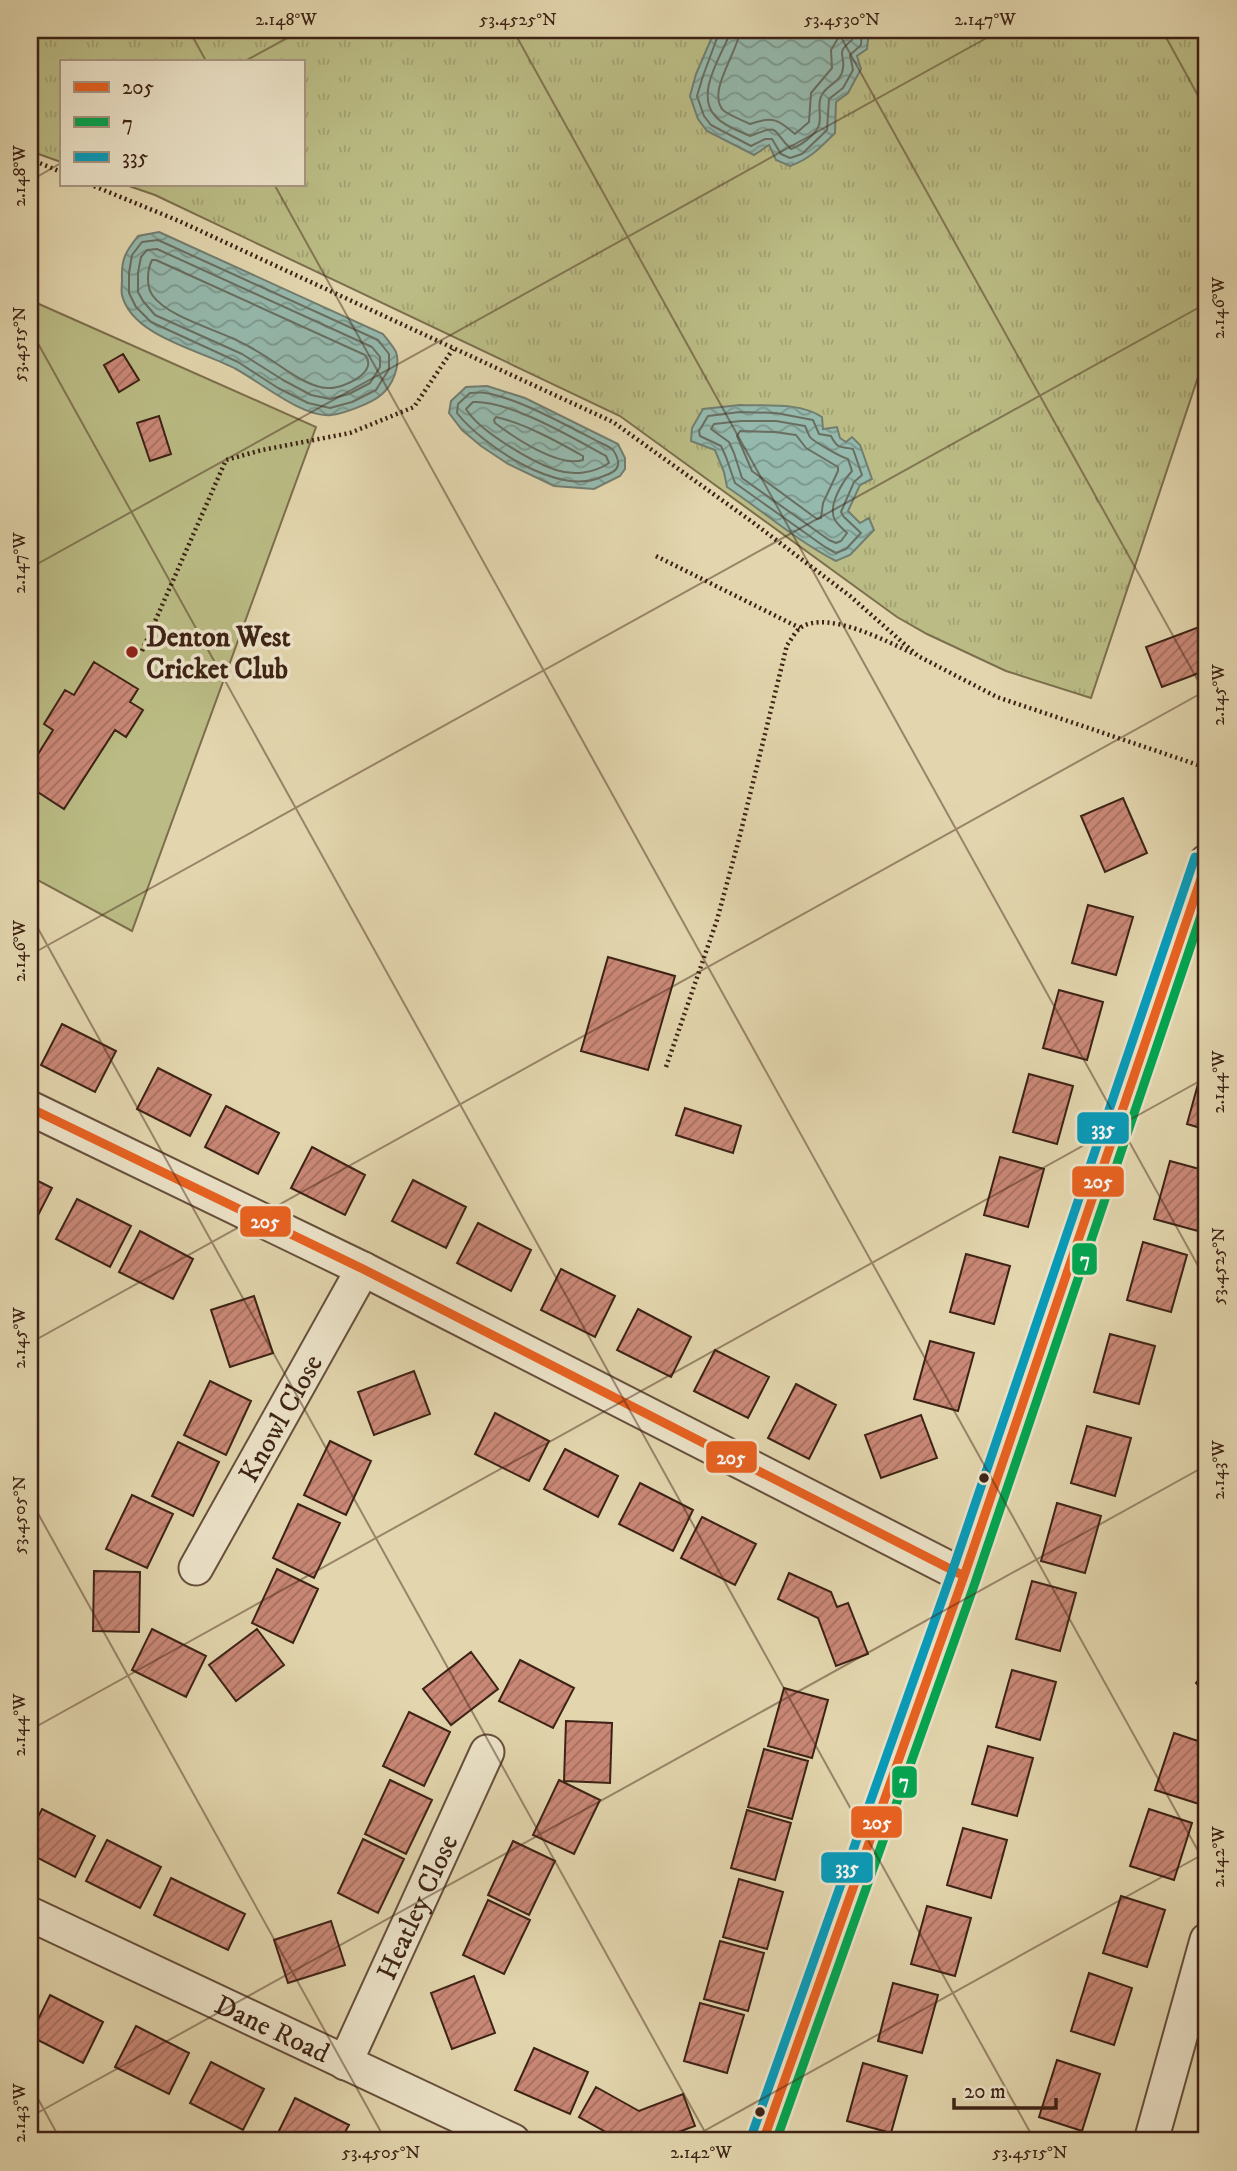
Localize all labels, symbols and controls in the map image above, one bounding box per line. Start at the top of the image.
text: 2.148°W [255,9,317,31]
text: 53.4525°N [479,9,557,31]
text: 53.4530°N [804,9,880,31]
text: 2.147°W [954,9,1016,31]
legend [60,60,304,186]
text: 205 [122,75,154,101]
text: 7 [122,111,133,137]
text: 2.148°W [9,145,31,207]
text: 335 [122,145,148,171]
text: 2.146°W [1208,277,1230,339]
text: 53.4515°N [9,306,31,382]
text: 2.147°W [9,532,31,594]
place label: Denton West Cricket Club [146,620,290,687]
marker: Denton West Cricket Club [124,644,140,660]
text: 2.145°W [1208,664,1230,726]
text: 2.146°W [9,920,31,982]
text: 2.144°W [1208,1050,1230,1113]
line badge: 335 [1076,1111,1130,1145]
text: 335 [1091,1118,1115,1141]
line badge: 205 [1071,1165,1125,1198]
text: 205 [1083,1171,1113,1194]
line badge: 205 [239,1205,292,1238]
text: 205 [250,1211,280,1234]
text: 53.4525°N [1208,1227,1230,1305]
line badge: 7 [1071,1242,1098,1276]
text: 7 [1080,1249,1090,1272]
text: 2.145°W [9,1307,31,1369]
street label: Knowl Close [231,1348,331,1489]
line badge: 205 [705,1440,758,1474]
text: 2.143°W [1208,1440,1230,1500]
text: 205 [716,1447,746,1470]
unlabelled marker [977,1471,991,1485]
text: 53.4505°N [9,1476,31,1554]
text: 2.144°W [9,1693,31,1756]
line badge: 7 [891,1765,918,1799]
text: 7 [899,1771,909,1794]
line badge: 205 [850,1805,903,1839]
text: 205 [862,1812,892,1835]
text: 2.142°W [1208,1826,1230,1888]
street label: Heatley Close [369,1829,466,1986]
line badge: 335 [820,1851,874,1884]
text: 335 [835,1857,859,1880]
street label: Dane Road [209,1987,335,2071]
scale bar [954,2066,1055,2110]
text: 20 m [964,2079,1006,2105]
text: 2.143°W [9,2083,31,2143]
unlabelled marker [753,2105,767,2119]
text: 53.4505°N [342,2142,420,2164]
text: 2.142°W [670,2142,732,2164]
text: 53.4515°N [992,2142,1068,2164]

